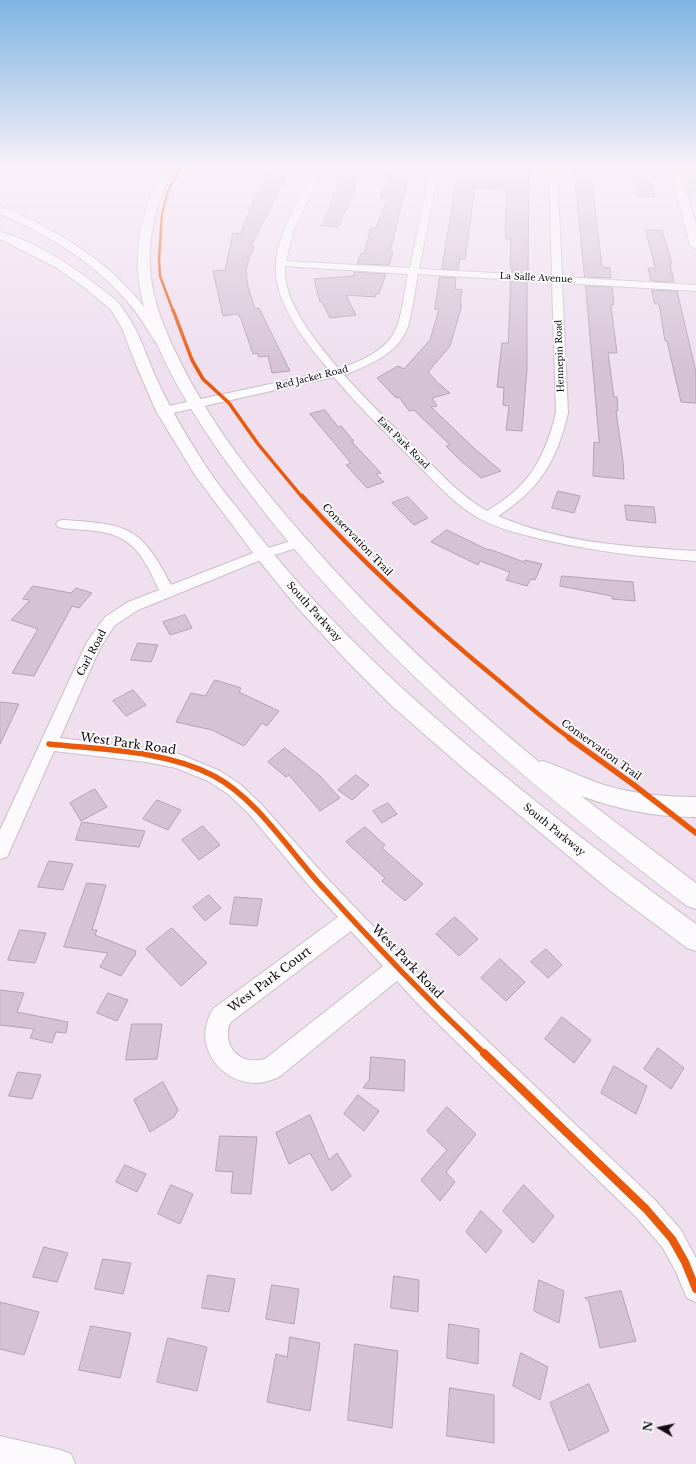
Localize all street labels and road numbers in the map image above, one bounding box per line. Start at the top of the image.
street label: La Salle Avenue [499,271,573,285]
street label: Hennepin Road [553,319,567,393]
street label: Red Jacket Road [275,364,349,392]
street label: East Park Road [375,415,431,471]
street label: Conservation Trail [319,501,395,579]
street label: South Parkway [284,580,344,644]
street label: Carl Road [75,628,109,678]
street label: Conservation Trail [559,717,643,783]
street label: West Park Road [79,730,177,758]
street label: South Parkway [520,801,588,859]
street label: West Park Road [368,922,446,1002]
street label: West Park Court [226,944,314,1016]

